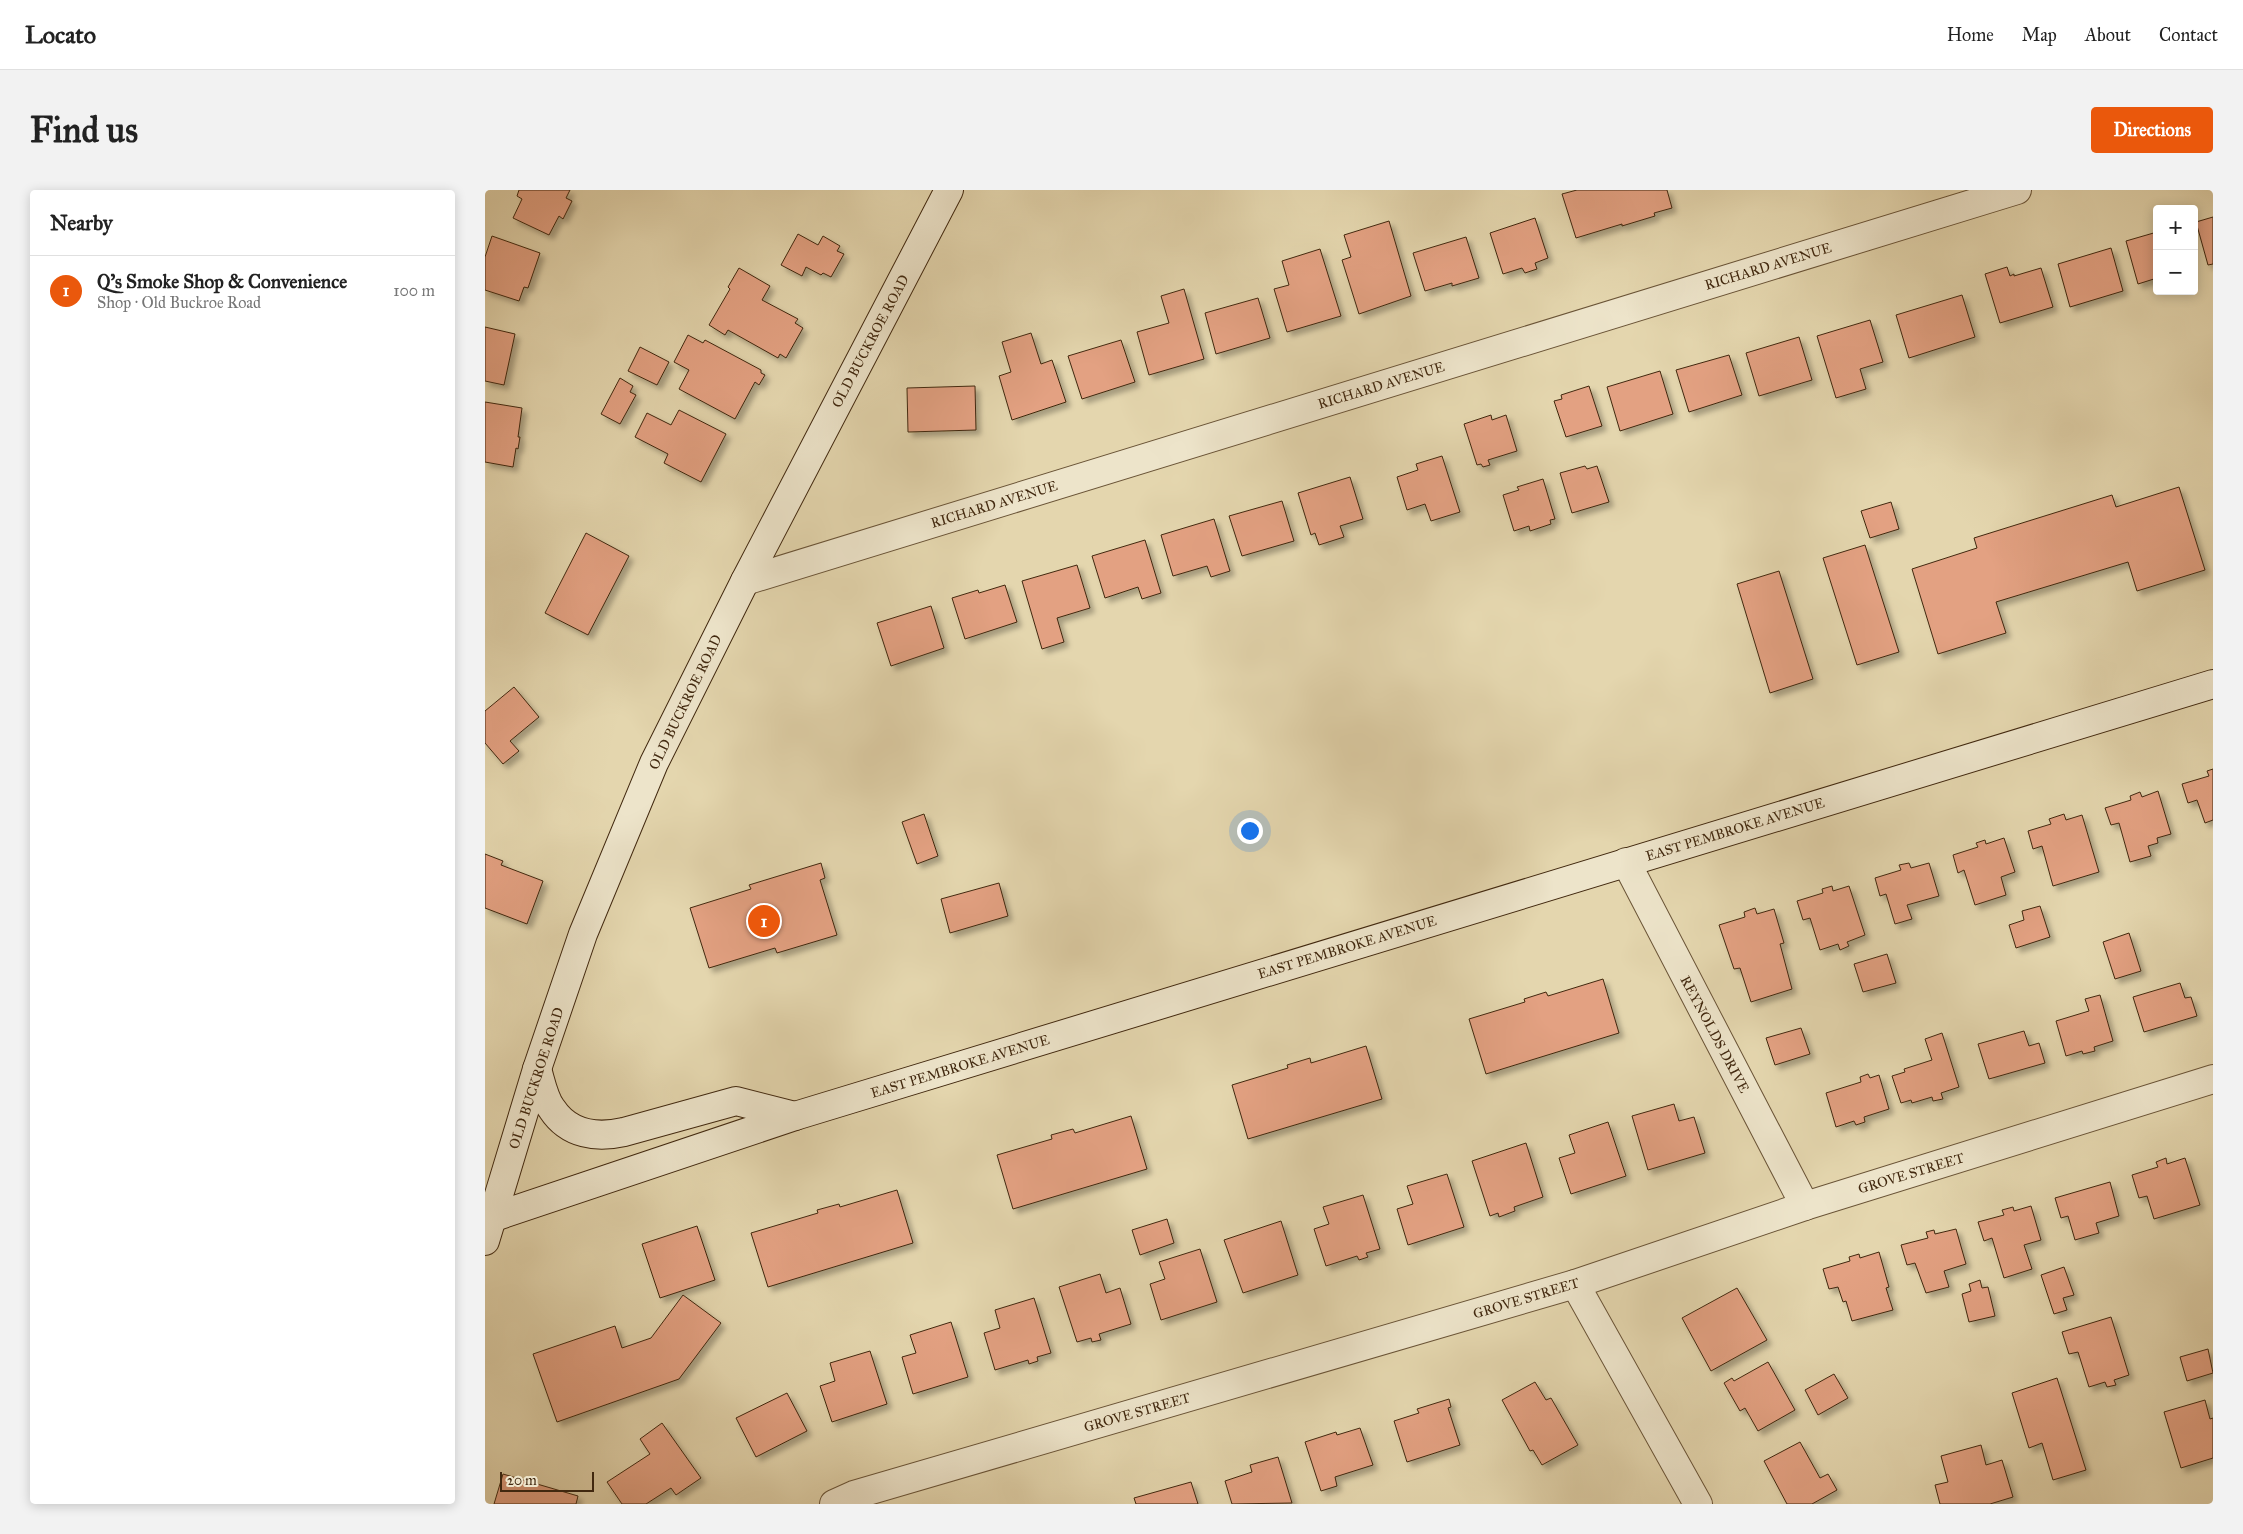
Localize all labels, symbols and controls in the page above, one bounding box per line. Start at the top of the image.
text: Locato [25,20,96,50]
text: Home [1947,24,1994,46]
text: Map [2022,24,2057,46]
text: About [2085,24,2131,46]
text: Contact [2159,24,2218,46]
button: Directions [2091,107,2213,153]
text: Find us [30,109,138,152]
map controls [2153,205,2198,295]
button: + [2153,205,2198,250]
text: Nearby [50,210,113,236]
street label: RICHARD AVENUE [1703,239,1834,294]
button: − [2153,250,2198,295]
text: Q’s Smoke Shop & Convenience [97,270,347,293]
street label: OLD BUCKROE ROAD [828,272,913,411]
text: 1 [63,281,69,300]
text: 100 m [393,281,435,300]
text: Shop · Old Buckroe Road [97,293,261,312]
street label: RICHARD AVENUE [1316,358,1447,413]
street label: RICHARD AVENUE [929,477,1060,532]
street label: OLD BUCKROE ROAD [645,632,726,772]
street label: EAST PEMBROKE AVENUE [1644,794,1827,865]
your location [1237,818,1263,844]
pin: 1 [748,902,780,940]
street label: EAST PEMBROKE AVENUE [1256,912,1439,983]
street label: REYNOLDS DRIVE [1677,973,1753,1096]
street label: OLD BUCKROE ROAD [506,1005,567,1151]
street label: EAST PEMBROKE AVENUE [869,1031,1052,1102]
street label: GROVE STREET [1856,1149,1967,1198]
street label: GROVE STREET [1471,1274,1582,1323]
street label: GROVE STREET [1082,1389,1193,1436]
scale bar [500,1469,594,1492]
text: 20 m [507,1472,537,1489]

